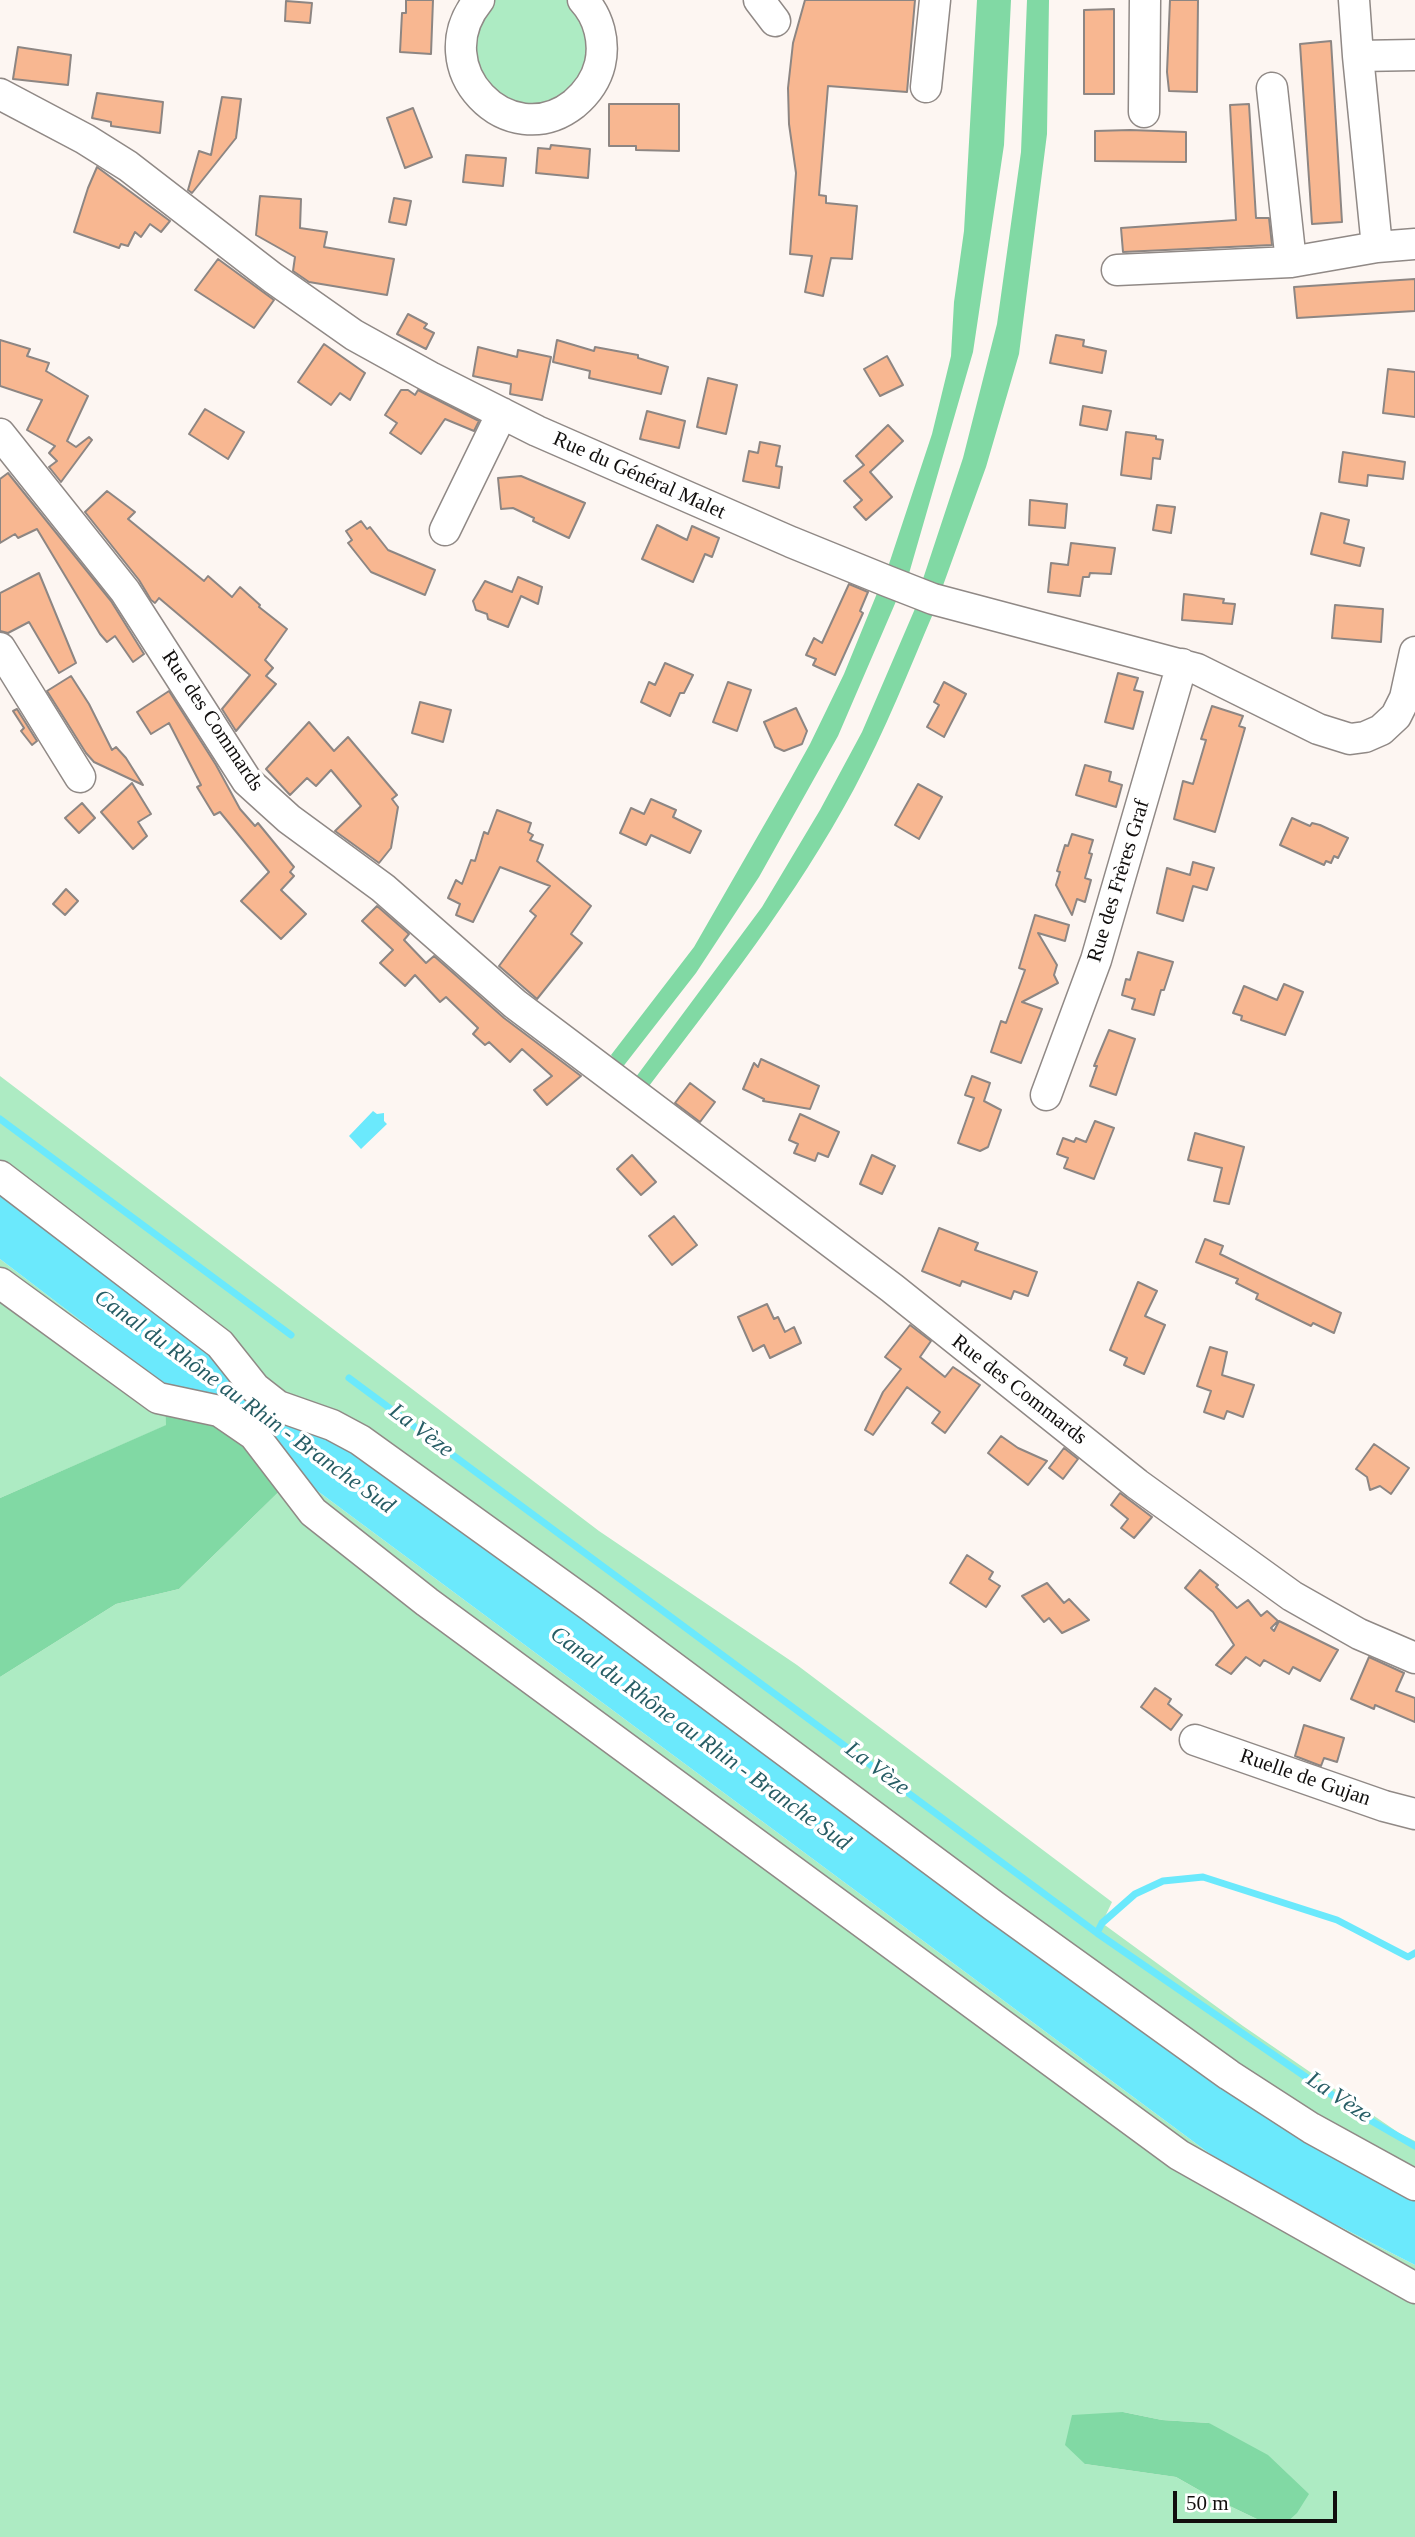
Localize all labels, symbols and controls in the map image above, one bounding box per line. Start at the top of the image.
street label: Rue du Général Malet [549,427,729,525]
street label: Rue des Commards [156,646,268,796]
street label: Rue des Frères Graf [1082,797,1156,965]
water label: Canal du Rhône au Rhin - Branche Sud [88,1284,400,1520]
street label: Rue des Commards [946,1329,1092,1451]
water label: La Vèze [383,1398,459,1464]
water label: Canal du Rhône au Rhin - Branche Sud [544,1621,856,1857]
water label: La Vèze [839,1736,915,1802]
street label: Ruelle de Gujan [1236,1744,1374,1812]
water label: La Vèze [1301,2066,1377,2130]
scale bar [1177,2478,1342,2522]
text: 50 m [1186,2491,1229,2515]

